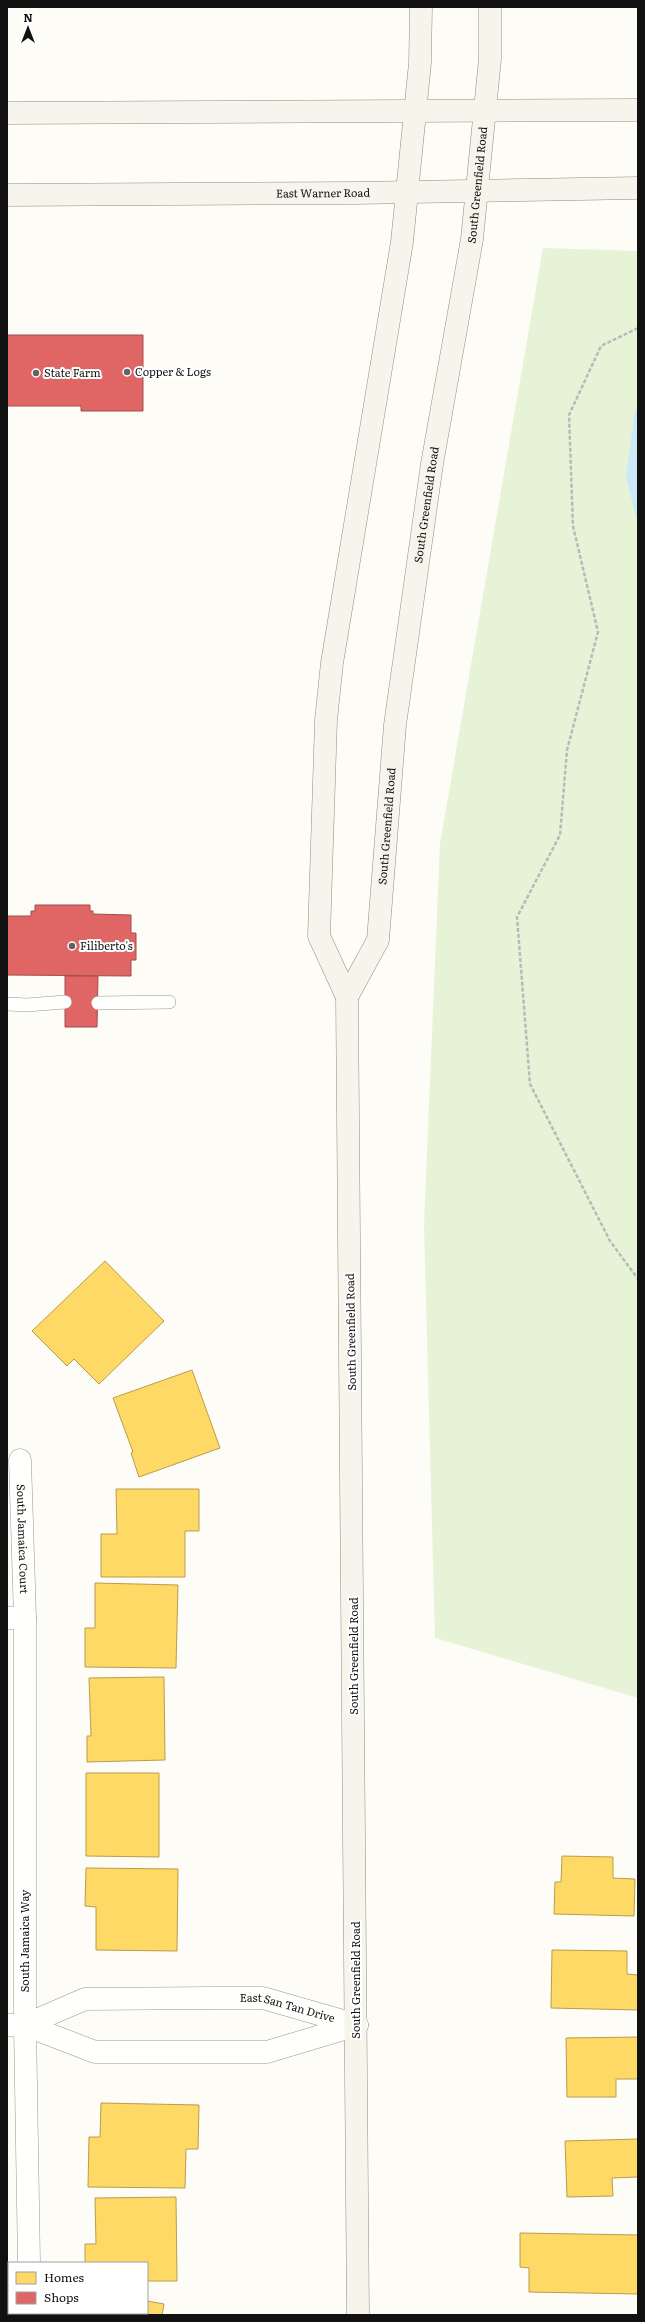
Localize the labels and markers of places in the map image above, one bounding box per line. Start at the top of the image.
place label: Copper & Logs [135,363,211,379]
place label: State Farm [44,364,101,380]
marker: Copper & Logs [122,367,132,377]
marker: State Farm [31,368,41,378]
place label: Filiberto's [80,937,133,953]
marker: Filiberto's [67,941,77,951]

